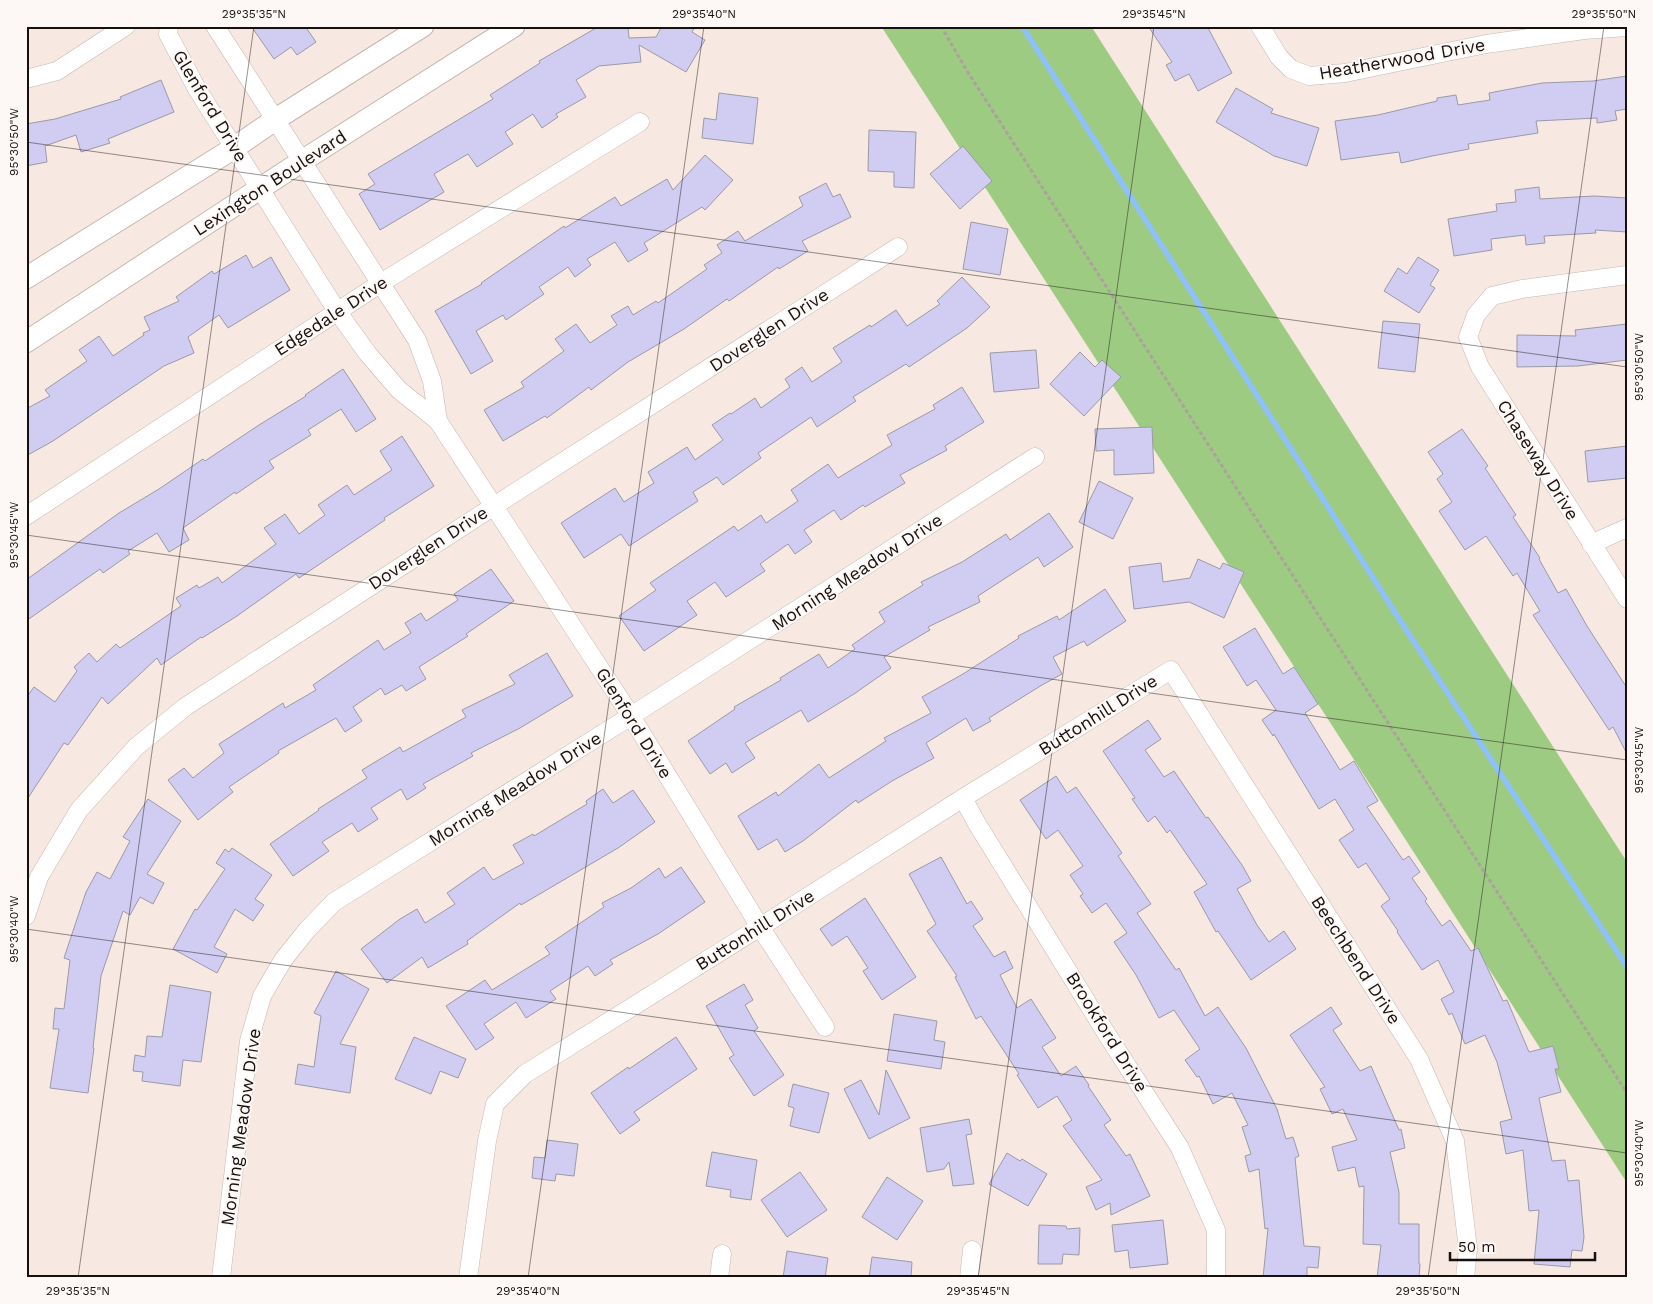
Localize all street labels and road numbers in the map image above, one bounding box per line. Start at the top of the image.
street label: Heatherwood Drive [1317,34,1487,83]
street label: Glenford Drive [169,46,252,166]
street label: Lexington Boulevard [189,125,350,240]
street label: Edgedale Drive [270,271,391,360]
street label: Doverglen Drive [705,283,832,376]
street label: Chaseway Drive [1493,396,1584,524]
street label: Doverglen Drive [364,501,491,594]
street label: Morning Meadow Drive [767,508,946,635]
street label: Glenford Drive [592,663,677,782]
street label: Buttonhill Drive [1035,670,1161,760]
street label: Morning Meadow Drive [425,727,605,850]
street label: Buttonhill Drive [692,885,818,975]
street label: Beechbend Drive [1307,892,1406,1028]
street label: Brookford Drive [1062,968,1153,1096]
street label: Morning Meadow Drive [216,1027,265,1227]

